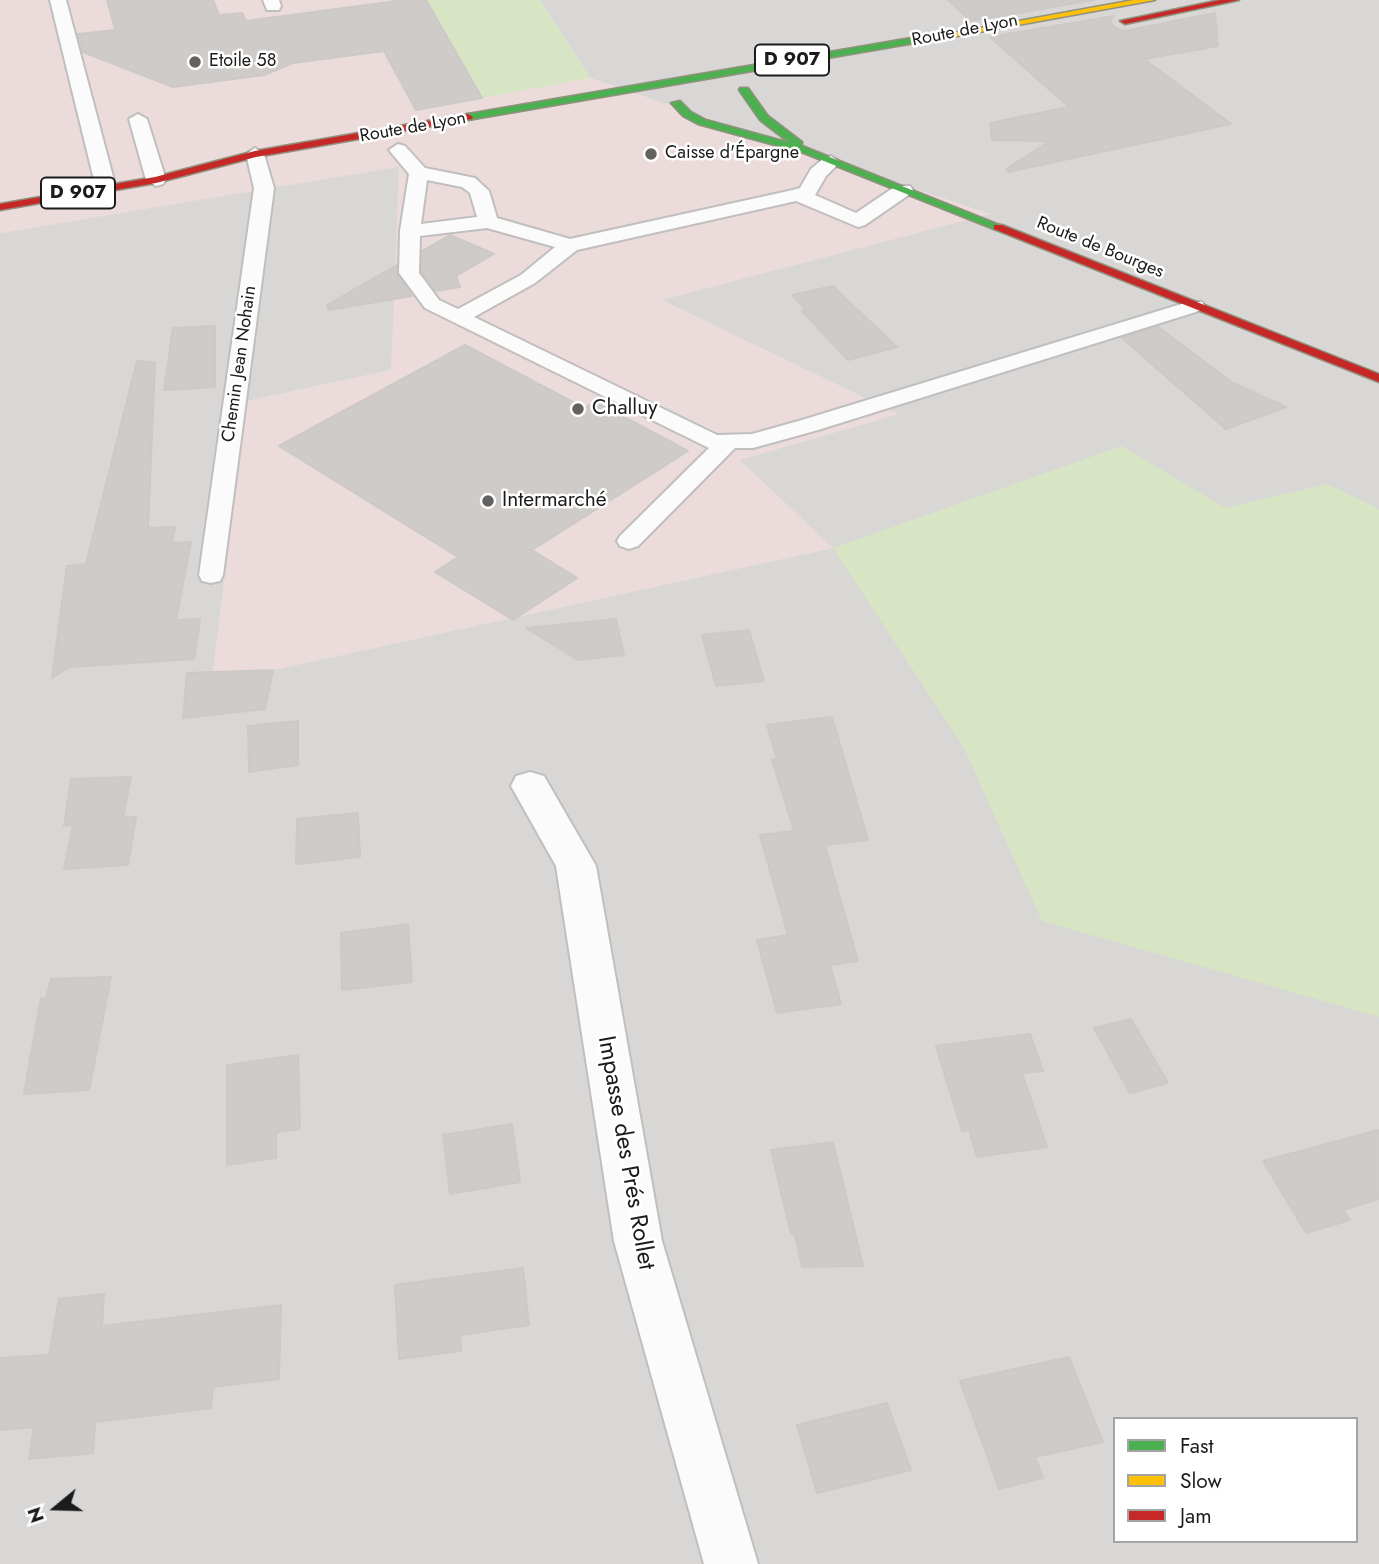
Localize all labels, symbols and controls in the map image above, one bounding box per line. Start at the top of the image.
street label: Route de Lyon [910,10,1020,52]
road number: D 907 [755,44,829,76]
place label: Etoile 58 [209,51,277,73]
marker: Etoile 58 [187,54,203,70]
street label: Route de Lyon [358,108,468,148]
place label: Caisse d'Épargne [665,143,799,165]
marker: Caisse d'Épargne [643,146,659,162]
road number: D 907 [41,178,115,209]
street label: Route de Bourges [1033,213,1167,283]
street label: Chemin Jean Nohain [218,284,262,444]
place label: Challuy [592,396,657,422]
marker: Challuy [570,401,586,417]
place label: Intermarché [502,488,606,514]
marker: Intermarché [480,493,496,509]
street label: Impasse des Prés Rollet [590,1034,660,1272]
legend [1113,1417,1358,1543]
text: Fast [1180,1431,1213,1461]
text: Slow [1180,1466,1222,1496]
north arrow [21,1473,91,1543]
text: Jam [1180,1501,1212,1531]
text: N [20,1503,51,1527]

